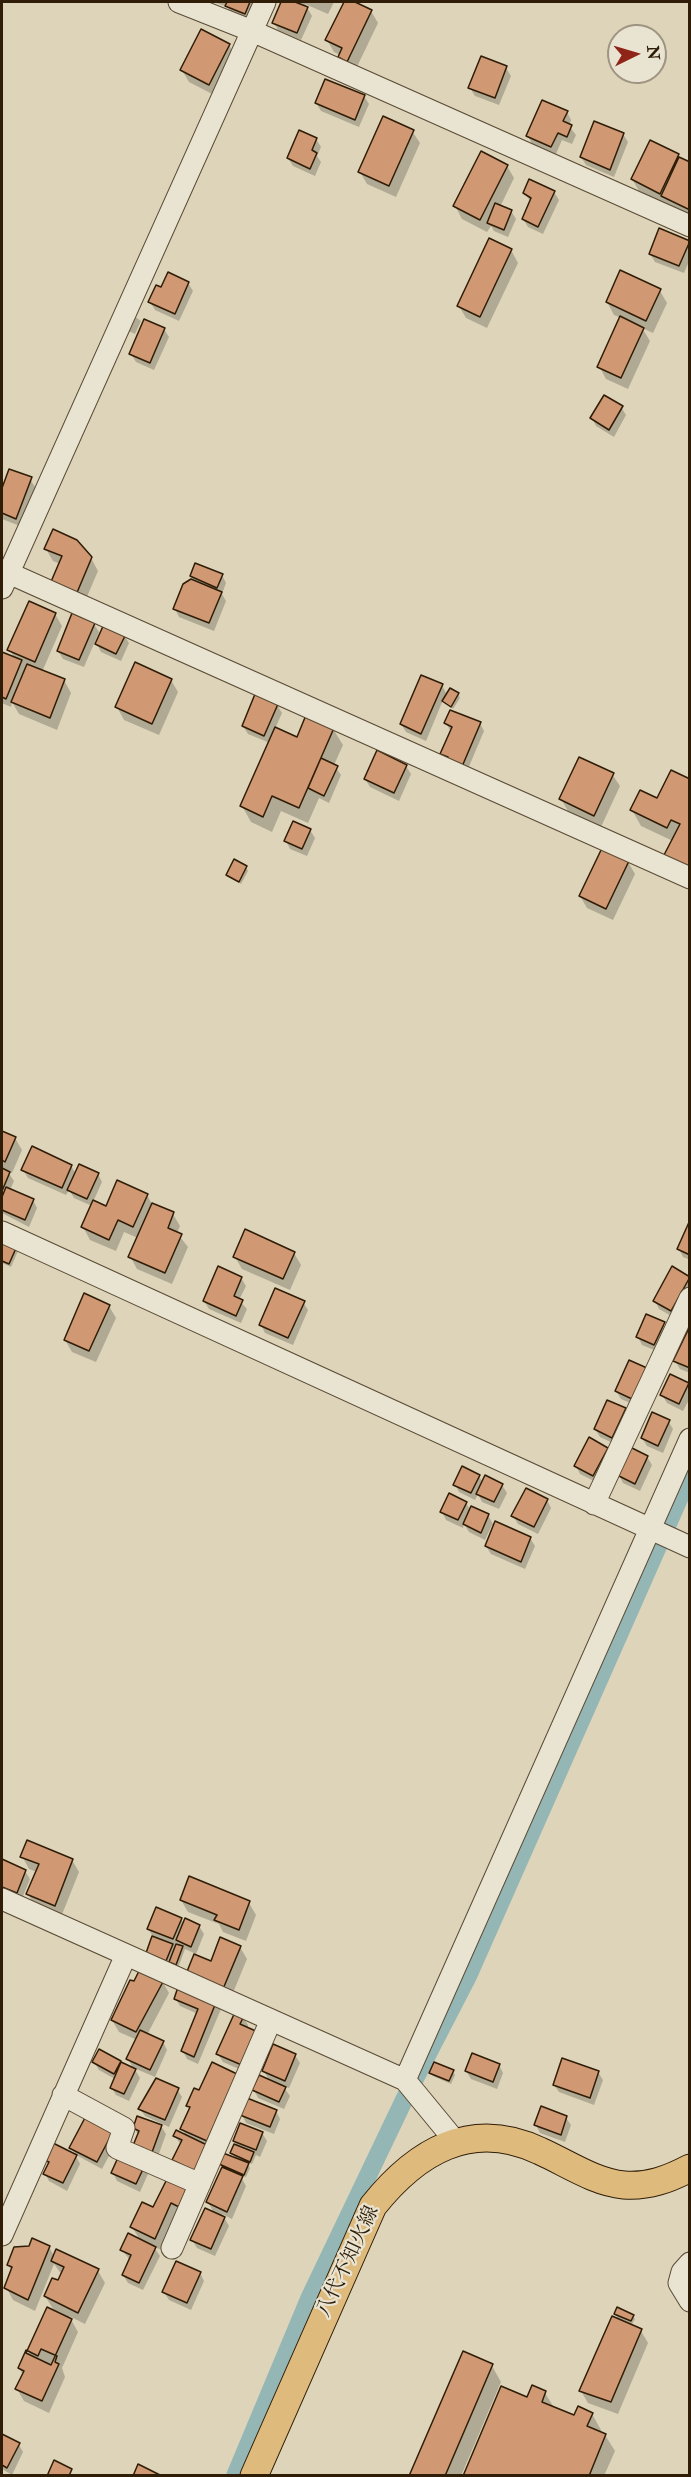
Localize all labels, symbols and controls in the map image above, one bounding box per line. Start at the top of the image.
north arrow [607,24,667,84]
text: N [642,45,664,61]
street label: 八代不知火線 [313,2203,385,2321]

